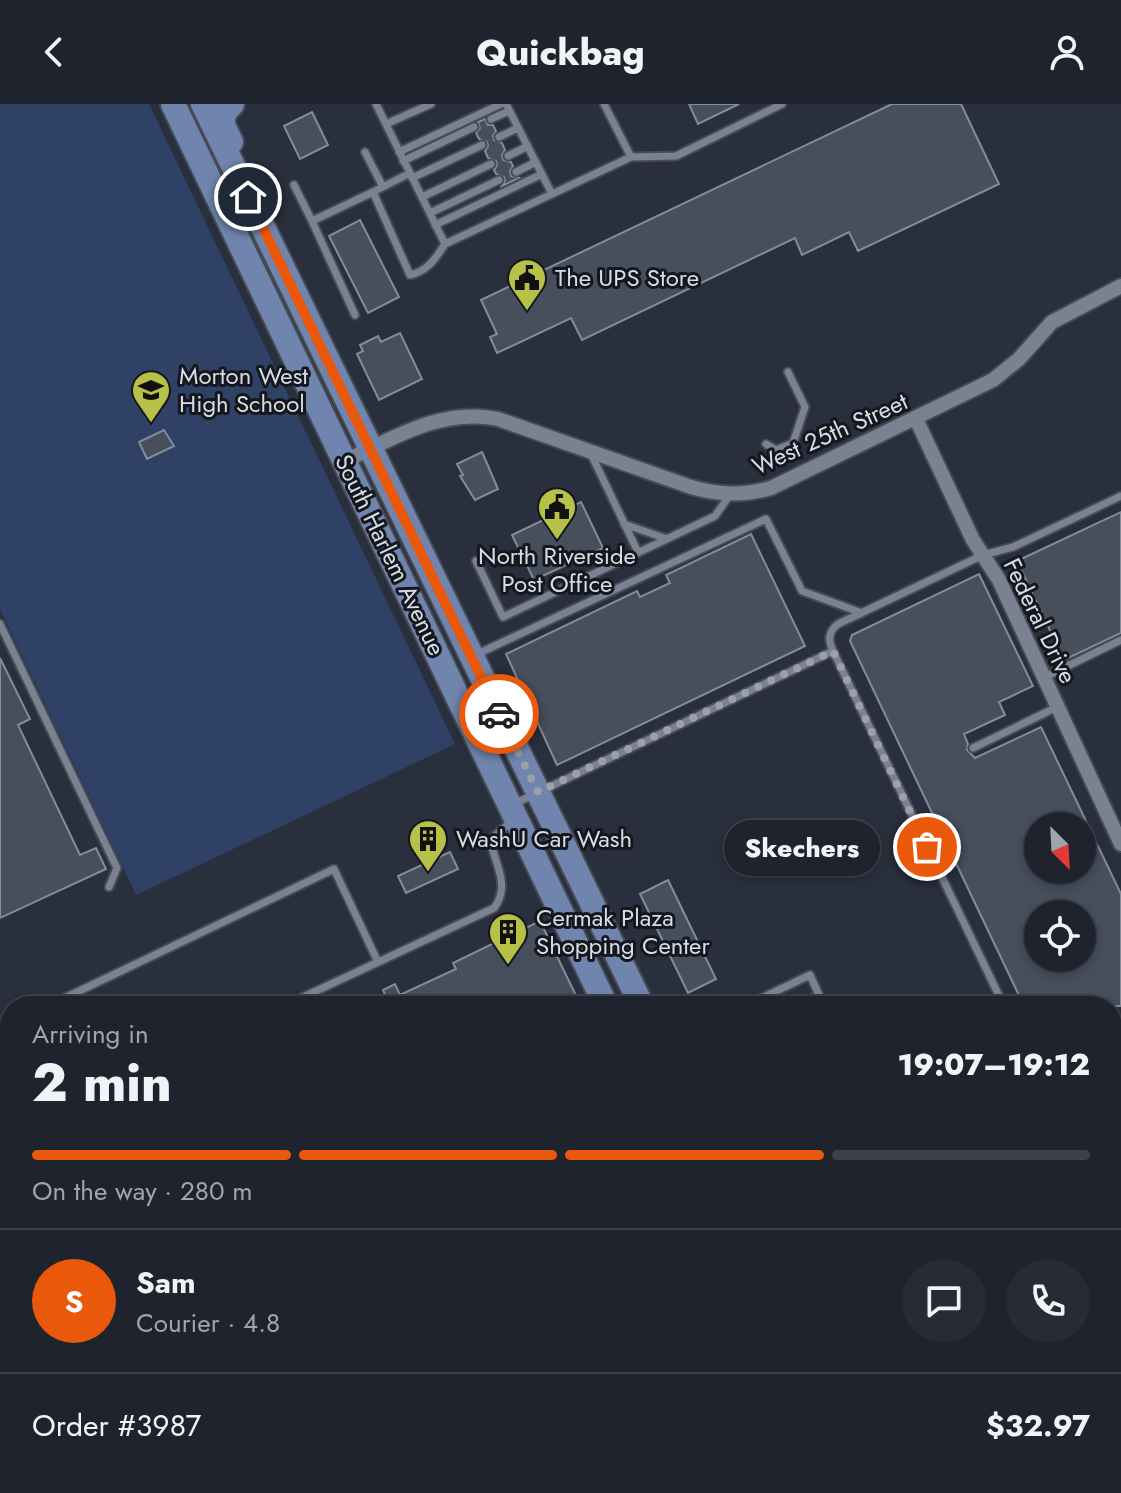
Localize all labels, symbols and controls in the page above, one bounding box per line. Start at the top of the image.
text: Quickbag [476,26,645,78]
icon: back [32,30,76,74]
icon: person [1045,30,1089,74]
pin [214,163,282,231]
icon: home [226,175,270,219]
public building icon: The UPS Store [506,257,548,312]
place label: The UPS Store [555,260,699,295]
place label: Morton West High School [179,358,308,421]
school or university icon: Morton West High School [130,369,172,424]
street label: West 25th Street [746,384,913,483]
street label: South Harlem Avenue [327,448,454,661]
public building icon: North Riverside Post Office [536,486,578,541]
place label: North Riverside Post Office [478,538,636,601]
street label: Federal Drive [995,552,1086,689]
courier [459,674,539,754]
icon: car [477,692,521,736]
north arrow [1024,812,1096,884]
map controls [1024,812,1096,972]
pin [893,813,961,881]
building icon: WashU Car Wash [407,818,449,873]
callout: Skechers [723,819,879,875]
place label: WashU Car Wash [456,821,632,856]
icon: bag [905,825,949,869]
text: Skechers [745,829,859,867]
place label: Cermak Plaza Shopping Center [536,900,710,963]
button: locate [1024,900,1096,972]
building icon: Cermak Plaza Shopping Center [487,911,529,966]
text: Arriving in [32,1015,149,1053]
text: 19:07–19:12 [897,1043,1090,1086]
text: 2 min [32,1045,172,1121]
text: On the way · 280 m [32,1172,253,1210]
button: chat [902,1259,986,1343]
button: phone [1006,1259,1090,1343]
text: Sam [136,1261,196,1304]
text: S [65,1280,83,1323]
text: Courier · 4.8 [136,1304,280,1342]
text: Order #3987 [32,1404,201,1447]
text: $32.97 [986,1404,1090,1447]

